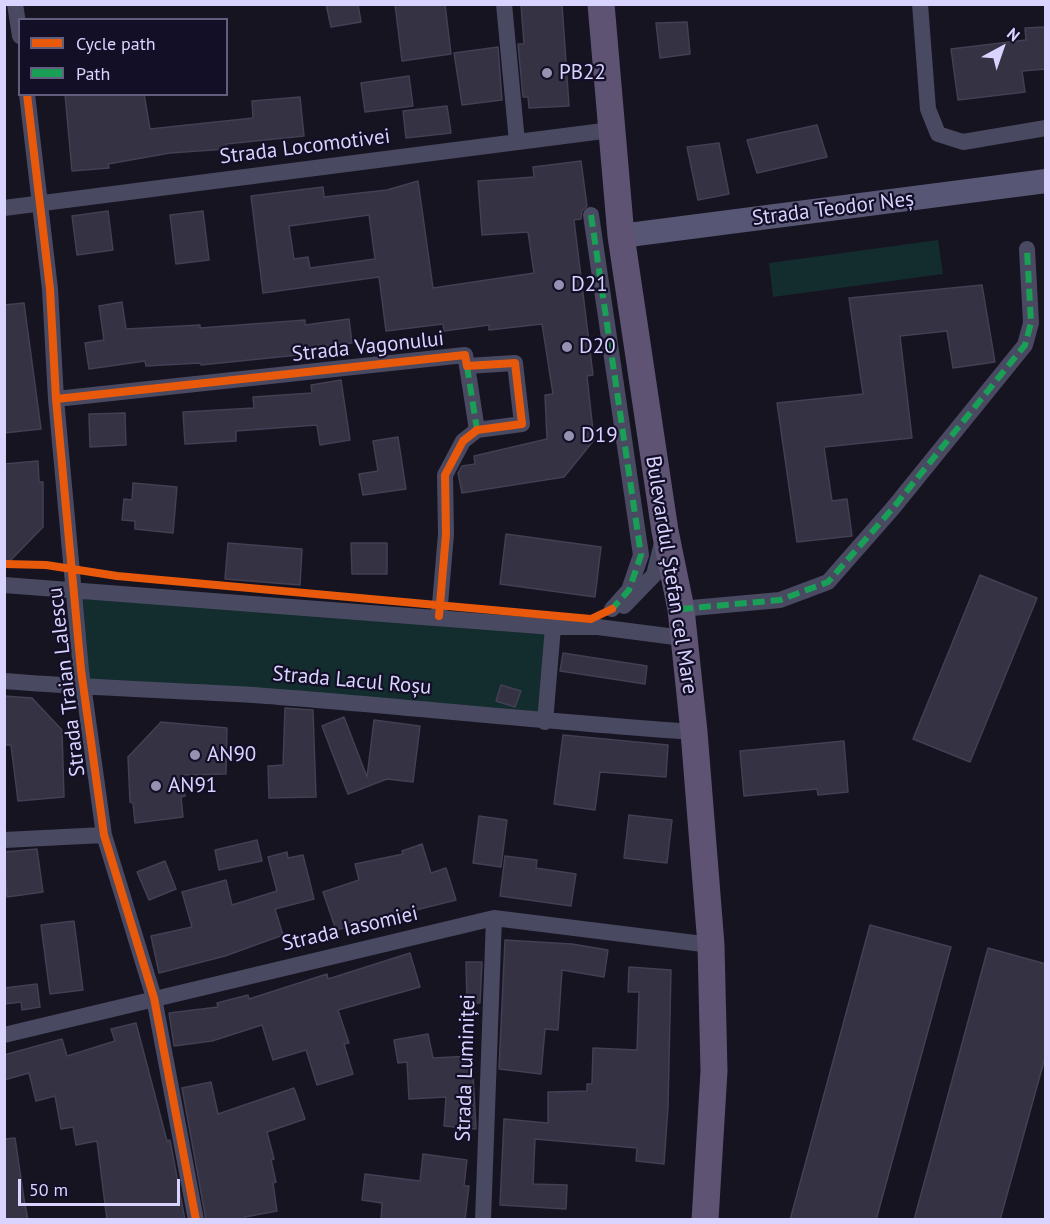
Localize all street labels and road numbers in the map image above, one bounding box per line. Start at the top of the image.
street label: Strada Locomotivei [218,124,392,170]
street label: Strada Teodor Neș [751,187,915,231]
street label: Strada Vagonului [291,326,445,368]
street label: Bulevardul Ștefan cel Mare [640,454,702,696]
street label: Strada Traian Lalescu [43,586,91,778]
street label: Strada Lacul Roșu [271,662,433,700]
street label: Strada Iasomiei [280,901,420,957]
street label: Strada Luminiței [451,994,481,1142]

